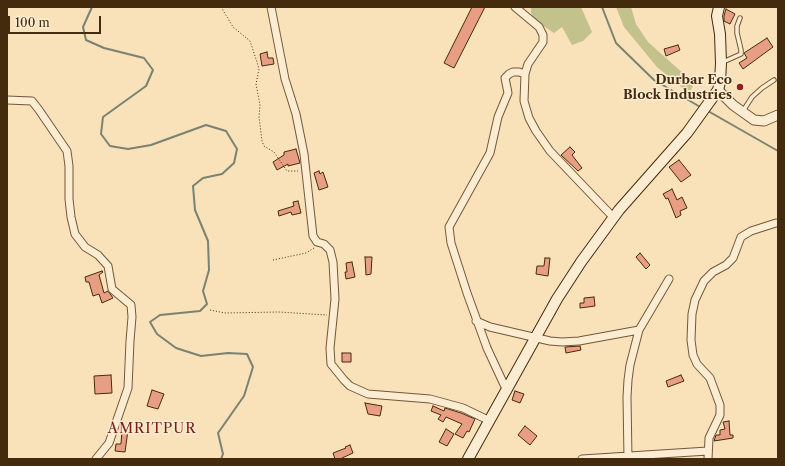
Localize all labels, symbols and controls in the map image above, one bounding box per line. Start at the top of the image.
scale bar [10,8,103,34]
text: 100 m [15,15,50,30]
place label: Durbar Eco Block Industries [623,72,732,103]
marker: Durbar Eco Block Industries [735,82,745,92]
district label: AMRITPUR [108,421,196,437]

